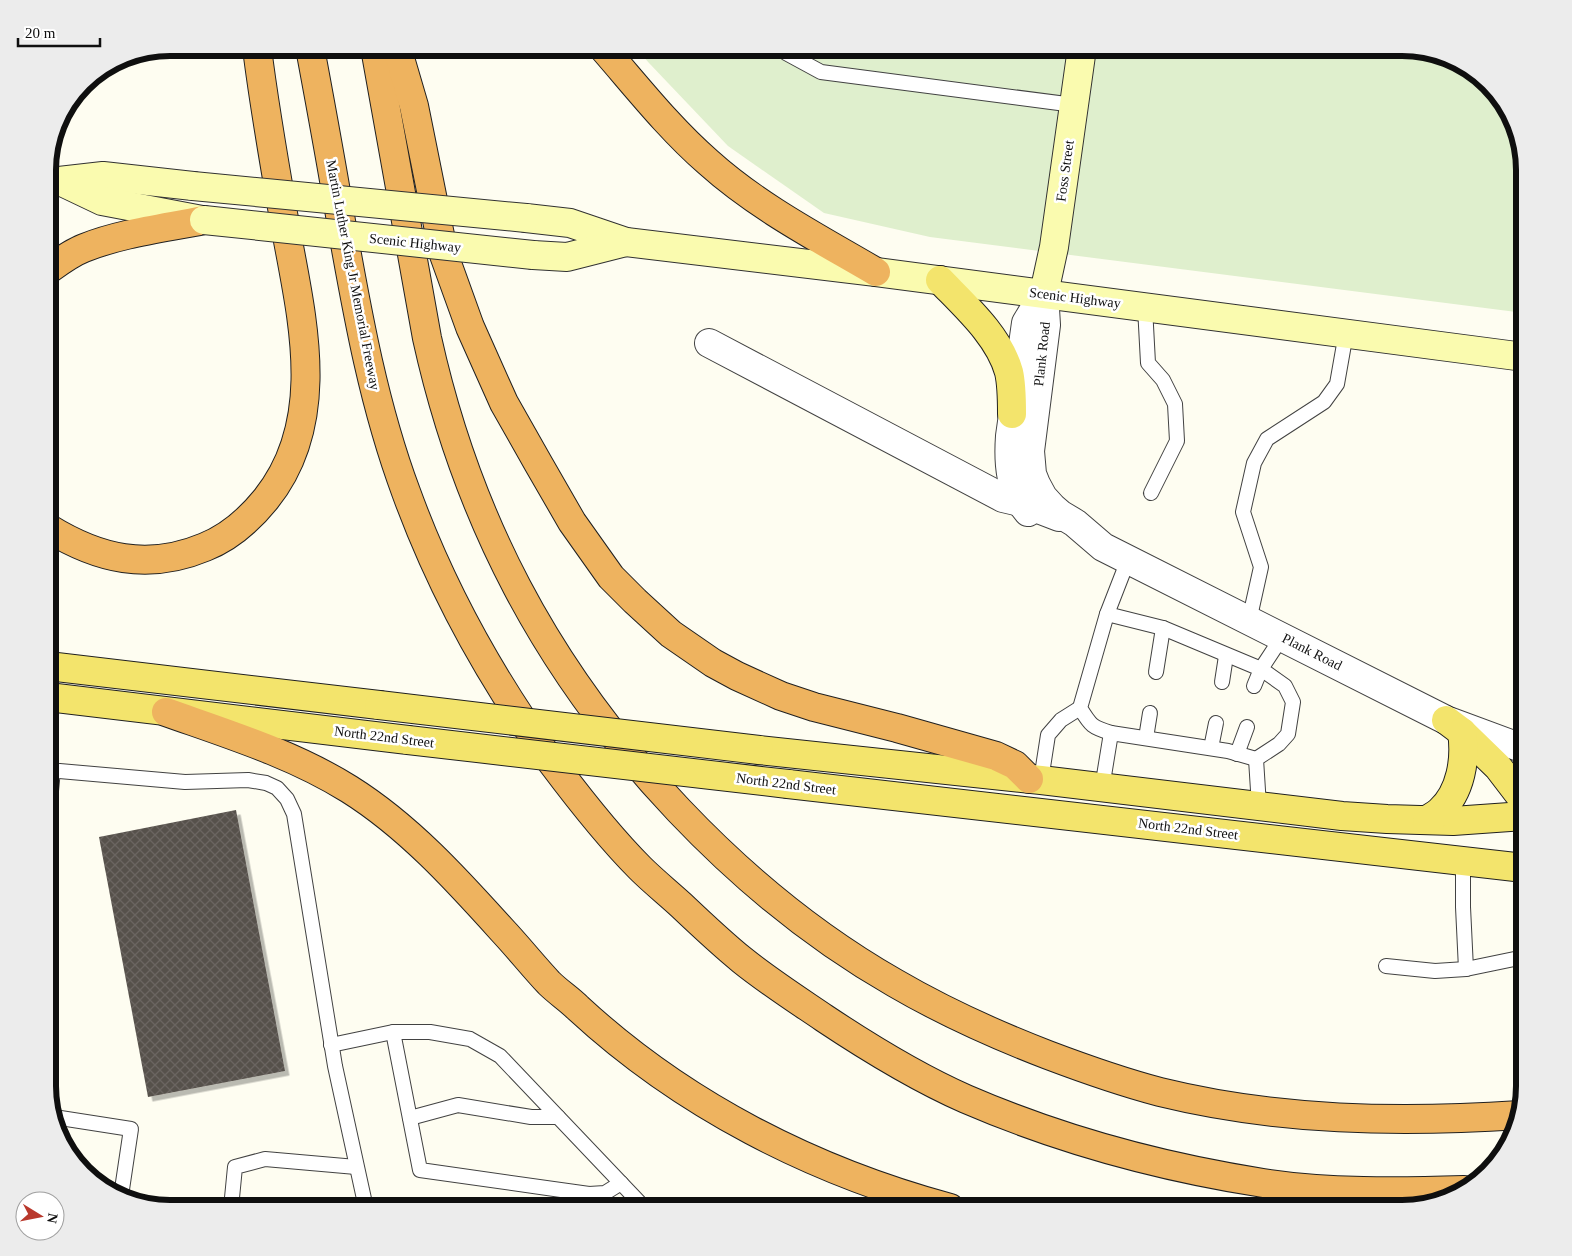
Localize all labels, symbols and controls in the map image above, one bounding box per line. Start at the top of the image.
scale bar [18,15,100,47]
text: 20 m [25,25,56,41]
street label: Foss Street [1053,139,1077,203]
street label: Martin Luther King Jr Memorial Freeway [323,158,383,392]
street label: Scenic Highway [368,231,462,255]
street label: Scenic Highway [1028,285,1122,311]
street label: Plank Road [1031,321,1053,387]
street label: Plank Road [1280,631,1344,673]
street label: North 22nd Street [333,723,435,751]
street label: North 22nd Street [735,770,837,798]
street label: North 22nd Street [1137,815,1239,843]
north arrow [15,1191,65,1241]
text: N [44,1212,61,1224]

